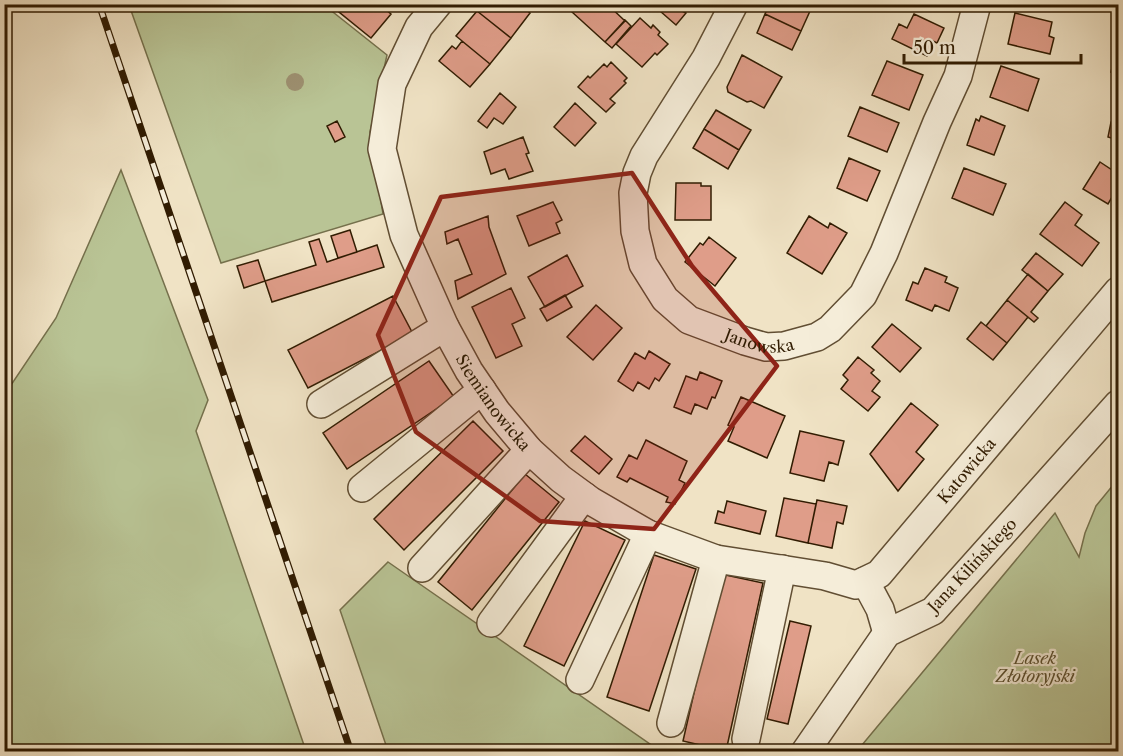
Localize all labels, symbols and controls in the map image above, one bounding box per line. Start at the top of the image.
scale bar [904,27,1081,65]
text: 50 m [913,37,956,59]
street label: Janowska [719,323,797,358]
street label: Siemianowicka [452,351,536,455]
street label: Katowicka [933,433,1000,507]
street label: Jana Kilińskiego [921,514,1021,618]
park label: Lasek Złotoryjski [994,648,1076,686]

